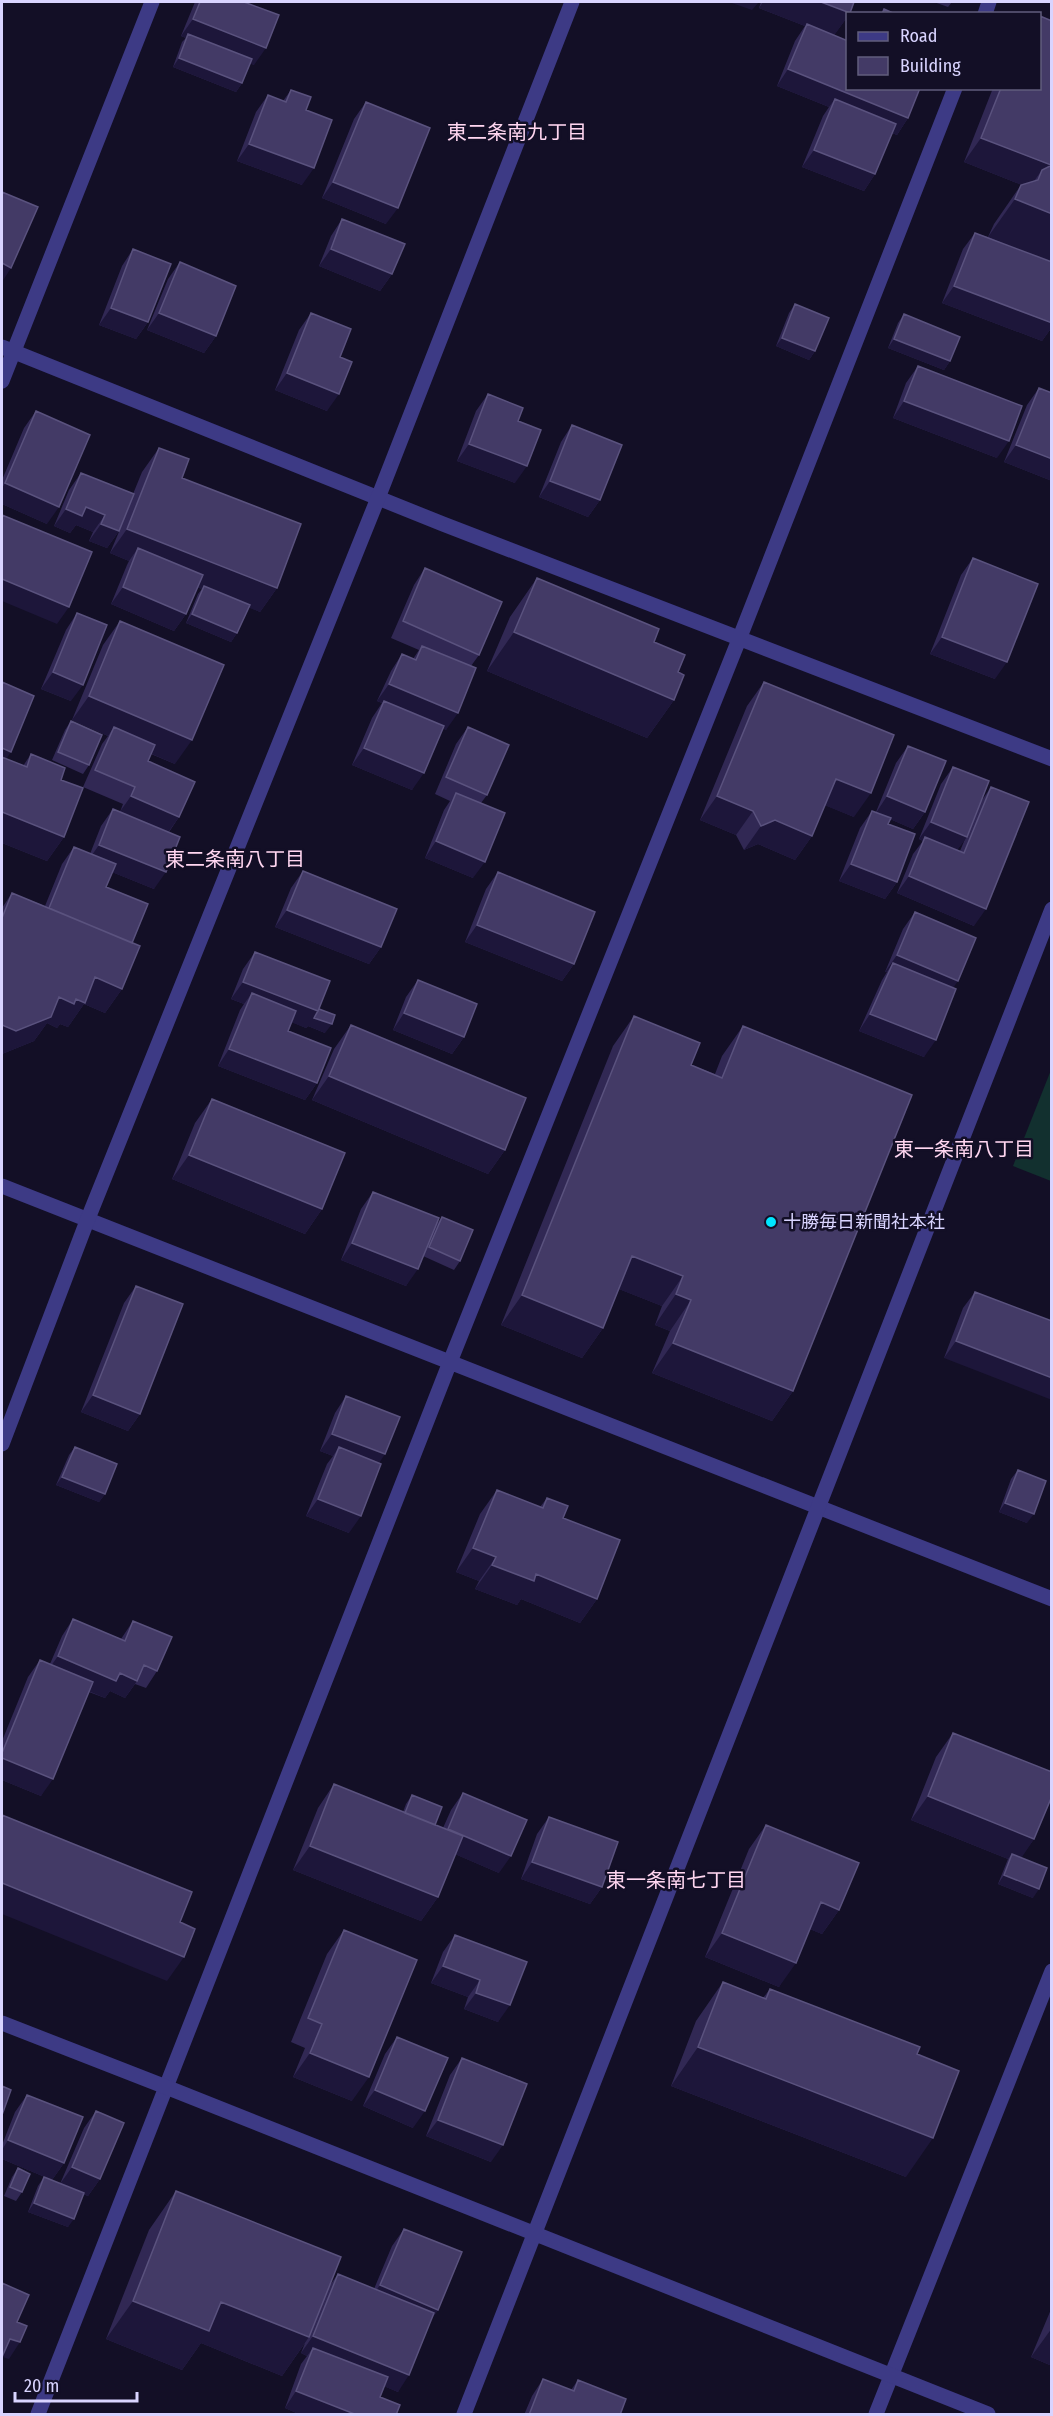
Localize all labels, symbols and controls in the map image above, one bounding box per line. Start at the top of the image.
legend [846,12,1041,90]
text: Road [900,25,937,47]
text: Building [900,55,961,77]
district label: 東二条南九丁目 [447,120,587,144]
district label: 東二条南八丁目 [165,847,305,871]
district label: 東一条南八丁目 [894,1137,1034,1161]
place label: 十勝毎日新聞社本社 [783,1211,945,1233]
marker: 十勝毎日新聞社本社 [764,1215,778,1229]
district label: 東一条南七丁目 [606,1868,746,1892]
scale bar [15,2365,136,2403]
text: 20 m [24,2375,59,2397]

